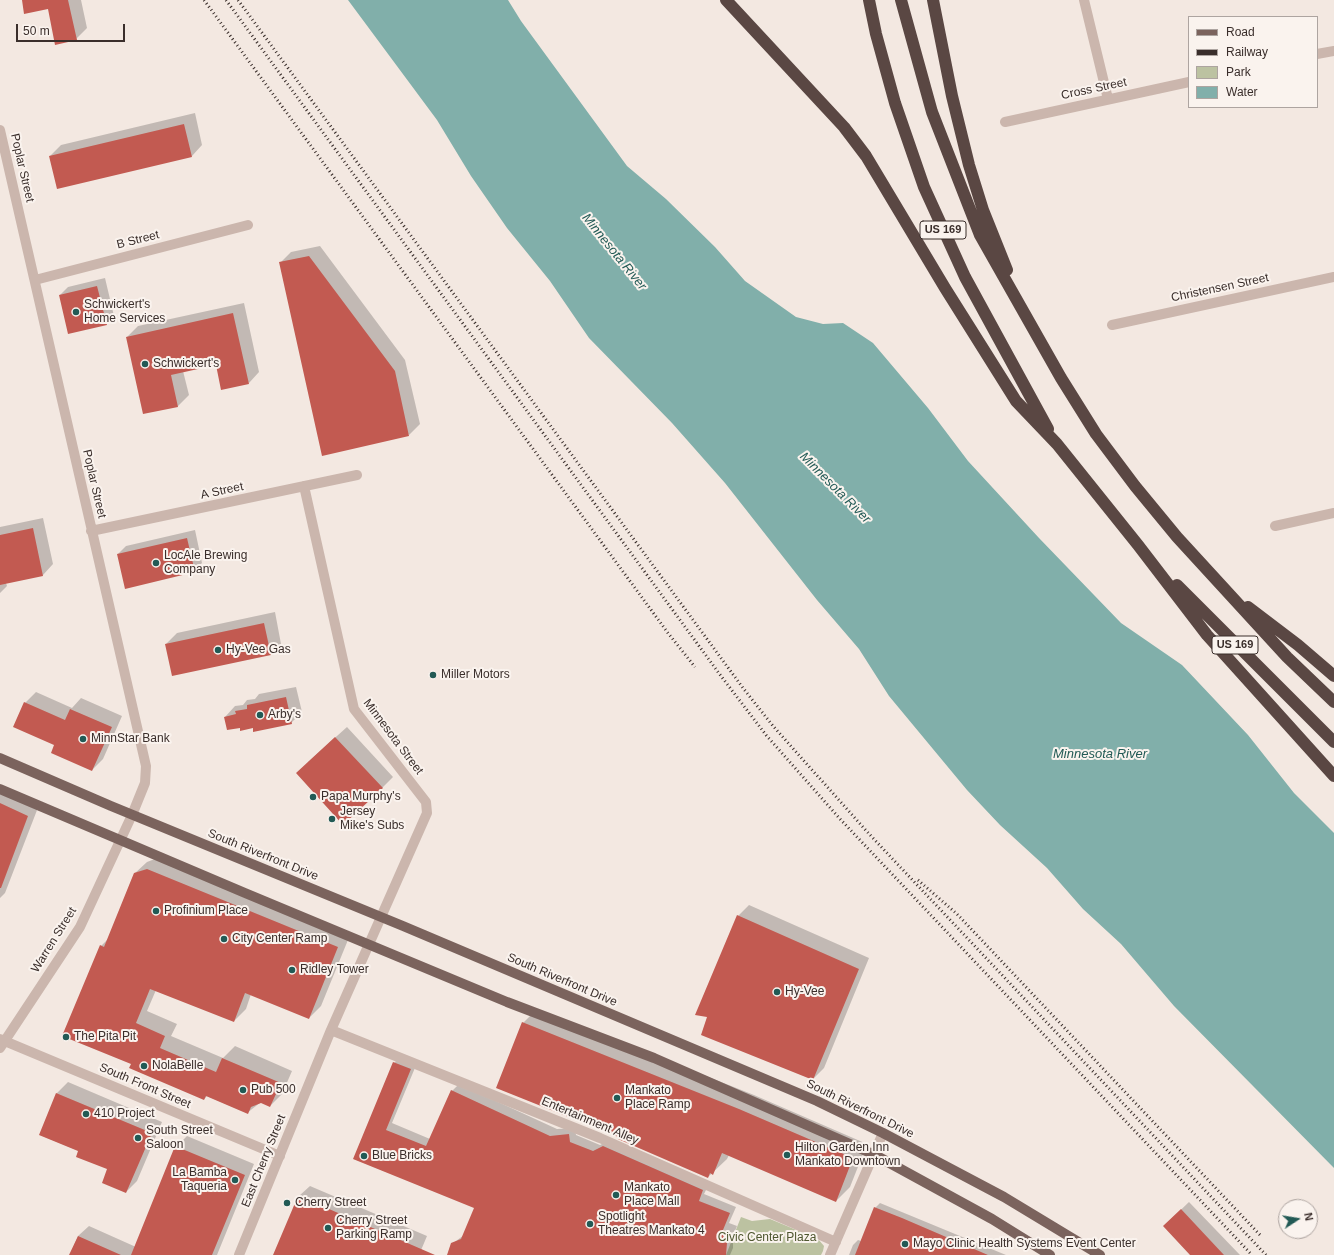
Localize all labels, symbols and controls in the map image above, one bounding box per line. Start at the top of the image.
scale bar [18,16,127,42]
legend [1188,16,1318,108]
text: 50 m [23,24,50,38]
text: Road [1226,25,1255,39]
text: Railway [1226,45,1268,59]
text: Park [1226,65,1251,79]
street label: Cross Street [1060,75,1128,103]
text: Water [1226,85,1258,99]
street label: Poplar Street [7,132,37,204]
water label: Minnesota River [578,211,650,293]
road number: US 169 [920,221,966,239]
street label: B Street [115,228,161,252]
street label: Christensen Street [1170,271,1270,305]
place label: Schwickert's Home Services [84,298,165,326]
marker: Schwickert's Home Services [71,307,81,317]
place label: Schwickert's [153,357,219,371]
marker: Schwickert's [140,359,150,369]
street label: Poplar Street [79,448,109,520]
water label: Minnesota River [796,449,874,527]
street label: A Street [199,479,245,503]
place label: LocAle Brewing Company [164,549,247,577]
marker: LocAle Brewing Company [151,558,161,568]
road number: US 169 [1212,636,1258,654]
place label: Hy-Vee Gas [226,643,291,657]
marker: Hy-Vee Gas [213,645,223,655]
place label: Miller Motors [441,668,510,682]
marker: Miller Motors [428,670,438,680]
street label: Minnesota Street [360,696,426,778]
place label: Arby's [268,708,301,722]
marker: Arby's [255,710,265,720]
place label: MinnStar Bank [91,732,170,746]
marker: MinnStar Bank [78,734,88,744]
water label: Minnesota River [1053,746,1147,762]
place label: Papa Murphy's [321,790,401,804]
marker: Papa Murphy's [308,792,318,802]
place label: Jersey Mike's Subs [340,805,404,833]
marker: Jersey Mike's Subs [327,814,337,824]
street label: South Riverfront Drive [206,826,320,884]
place label: Profinium Place [164,904,248,918]
street label: Warren Street [28,905,80,975]
marker: Profinium Place [151,906,161,916]
place label: City Center Ramp [232,932,327,946]
marker: City Center Ramp [219,934,229,944]
street label: South Riverfront Drive [505,950,619,1010]
place label: Ridley Tower [300,963,369,977]
marker: Ridley Tower [287,965,297,975]
place label: Hy-Vee [785,985,824,999]
marker: Hy-Vee [772,987,782,997]
place label: The Pita Pit [74,1030,136,1044]
marker: The Pita Pit [61,1032,71,1042]
place label: NolaBelle [152,1059,203,1073]
street label: South Front Street [97,1060,193,1112]
marker: NolaBelle [139,1061,149,1071]
street label: South Riverfront Drive [804,1077,916,1141]
place label: Pub 500 [251,1083,296,1097]
place label: Mankato Place Ramp [625,1084,690,1112]
marker: Pub 500 [238,1085,248,1095]
marker: Mankato Place Ramp [612,1093,622,1103]
street label: Entertainment Alley [539,1094,641,1148]
place label: 410 Project [94,1107,155,1121]
marker: 410 Project [81,1109,91,1119]
street label: East Cherry Street [239,1113,289,1209]
place label: South Street Saloon [146,1124,213,1152]
marker: South Street Saloon [133,1133,143,1143]
place label: Hilton Garden Inn Mankato Downtown [795,1141,900,1169]
place label: Blue Bricks [372,1149,432,1163]
marker: Hilton Garden Inn Mankato Downtown [782,1150,792,1160]
marker: Blue Bricks [359,1151,369,1161]
place label: La Bamba Taqueria [172,1166,227,1194]
marker: La Bamba Taqueria [230,1175,240,1185]
place label: Mankato Place Mall [624,1181,679,1209]
marker: Mankato Place Mall [611,1190,621,1200]
place label: Cherry Street [295,1196,366,1210]
marker: Cherry Street [282,1198,292,1208]
north arrow [1278,1199,1318,1239]
place label: Spotlight Theatres Mankato 4 [598,1210,705,1238]
text: N [1302,1212,1315,1222]
place label: Cherry Street Parking Ramp [336,1214,412,1242]
marker: Spotlight Theatres Mankato 4 [585,1219,595,1229]
marker: Cherry Street Parking Ramp [323,1223,333,1233]
park label: Civic Center Plaza [718,1231,816,1245]
place label: Mayo Clinic Health Systems Event Center [913,1237,1136,1251]
marker: Mayo Clinic Health Systems Event Center [900,1239,910,1249]

